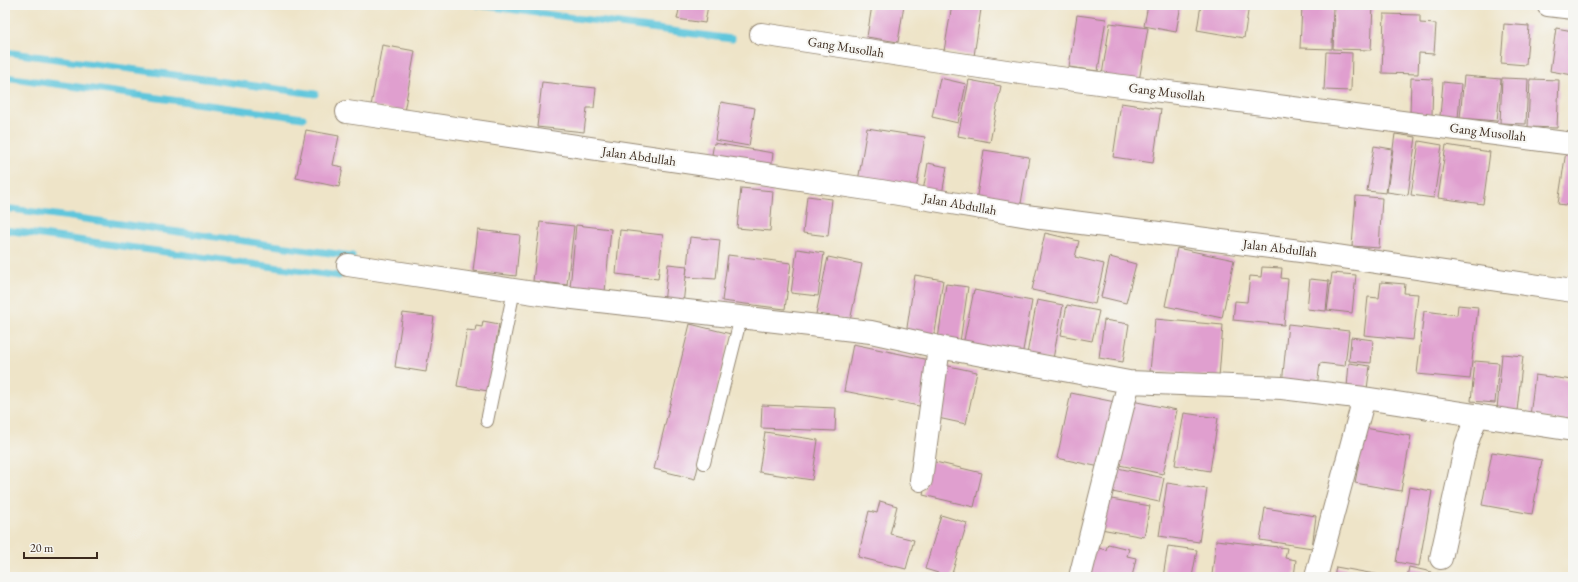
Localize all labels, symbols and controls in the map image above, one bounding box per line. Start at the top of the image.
street label: Gang Musollah [807,33,886,61]
street label: Gang Musollah [1128,79,1206,105]
street label: Gang Musollah [1449,119,1527,145]
street label: Jalan Abdullah [600,142,677,170]
street label: Jalan Abdullah [921,189,999,219]
street label: Jalan Abdullah [1241,235,1318,261]
scale bar [24,534,97,560]
text: 20 m [30,540,54,556]

